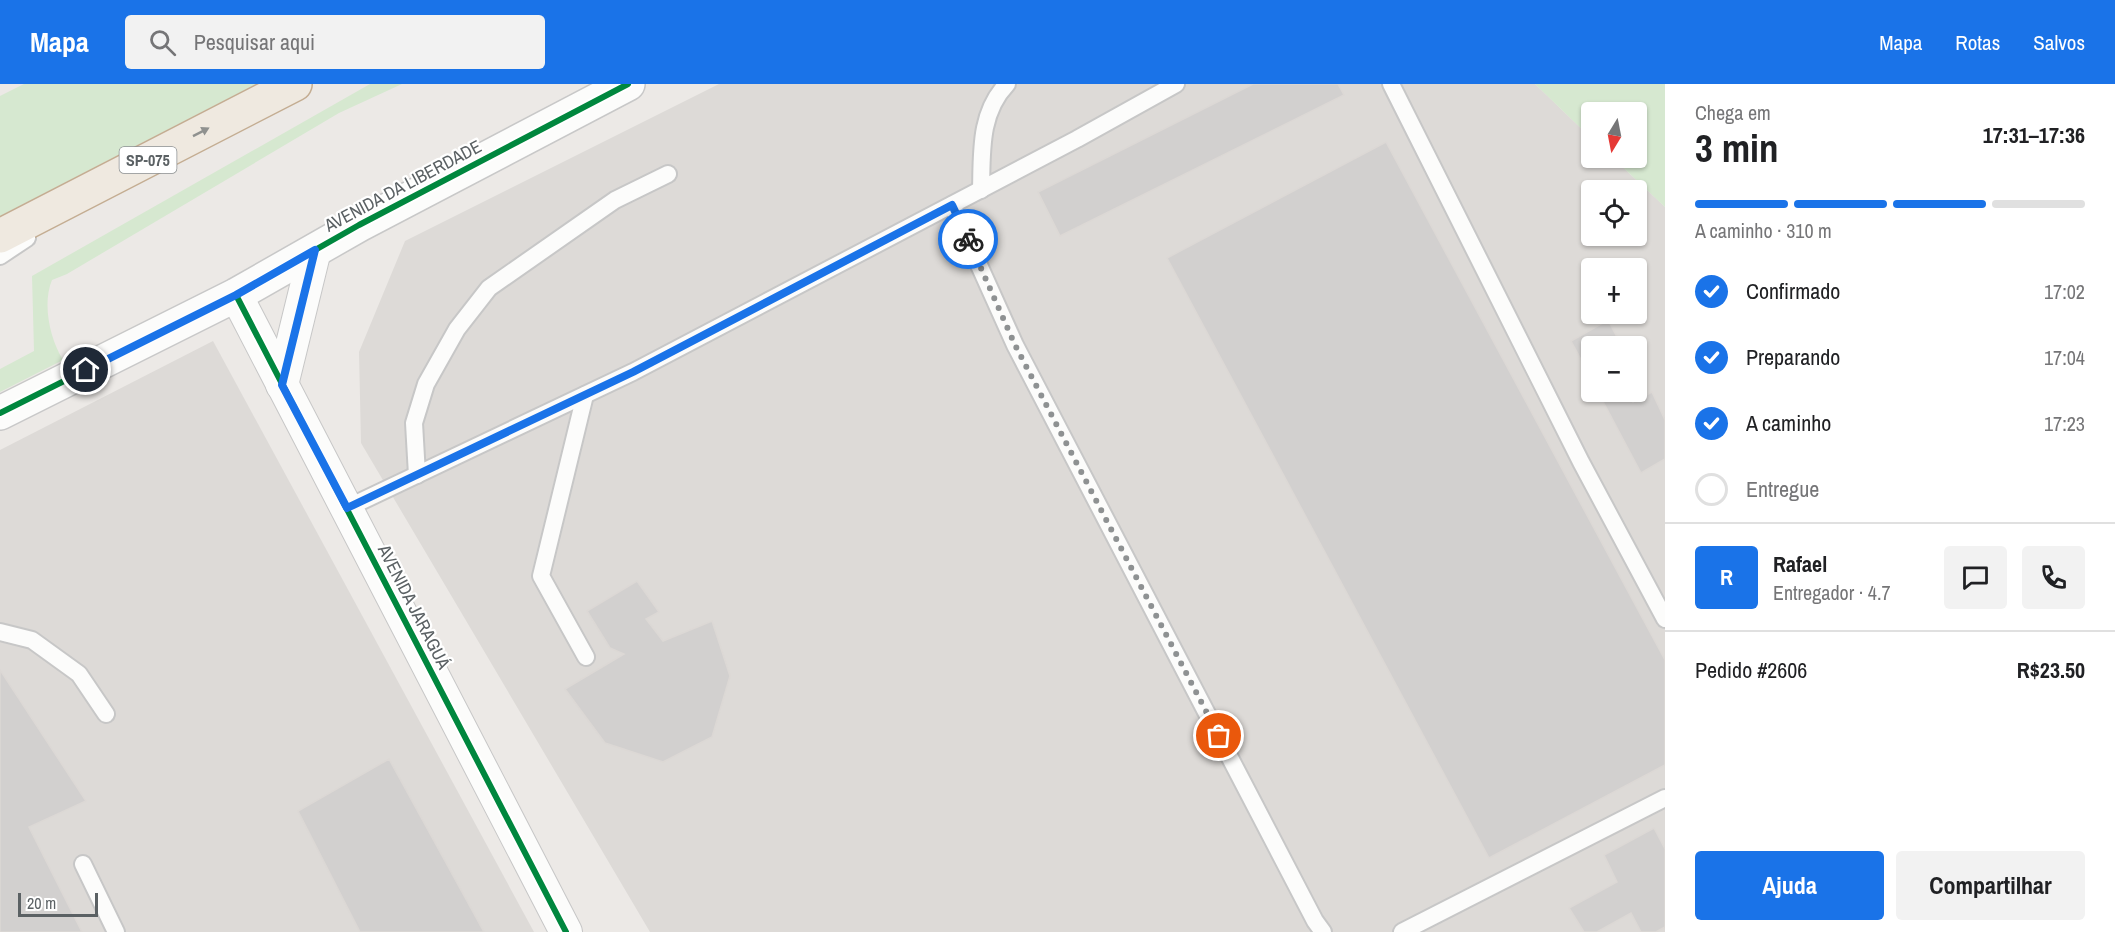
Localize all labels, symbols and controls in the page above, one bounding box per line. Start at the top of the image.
search box [125,15,545,69]
text: Mapa [30,23,89,61]
icon: search [146,26,179,59]
text: Pesquisar aqui [194,27,315,57]
text: Mapa [1879,28,1922,57]
text: Rotas [1955,28,2000,57]
text: Salvos [2033,28,2085,57]
text: Chega em [1695,99,1771,126]
north arrow [1581,102,1647,168]
map controls [1581,102,1647,402]
text: 17:31–17:36 [1983,120,2085,150]
text: 3 min [1695,122,1779,174]
one-way arrow [193,127,210,137]
street label: AVENIDA DA LIBERDADE [319,134,486,238]
road number: SP-075 [120,147,176,173]
button: locate [1581,180,1647,246]
courier [938,209,998,269]
text: A caminho · 310 m [1695,217,1832,244]
icon: bike [952,223,985,256]
button: + [1581,258,1647,324]
icon: check [1695,275,1728,308]
text: Confirmado [1746,276,1840,306]
text: 17:02 [2044,278,2085,305]
button: − [1581,336,1647,402]
icon: check [1695,341,1728,374]
text: Preparando [1746,342,1840,372]
pin [60,344,111,395]
text: 17:04 [2044,344,2085,371]
icon: home [69,353,102,386]
icon: check [1695,407,1728,440]
text: A caminho [1746,408,1831,438]
text: 17:23 [2044,410,2085,437]
text: Entregue [1746,474,1819,504]
street label: AVENIDA JARAGUÁ [372,539,457,673]
button: chat [1944,546,2007,609]
button: phone [2022,546,2085,609]
text: Rafael [1773,549,1827,579]
text: R [1720,562,1733,592]
text: Entregador · 4.7 [1773,579,1891,606]
text: Pedido #2606 [1695,655,1807,685]
text: R$23.50 [2017,655,2085,685]
pin [1193,710,1244,761]
icon: bag [1202,719,1235,752]
button: Ajuda [1695,851,1884,920]
button: Compartilhar [1896,851,2085,920]
scale bar [18,890,98,918]
text: 20 m [27,892,56,914]

